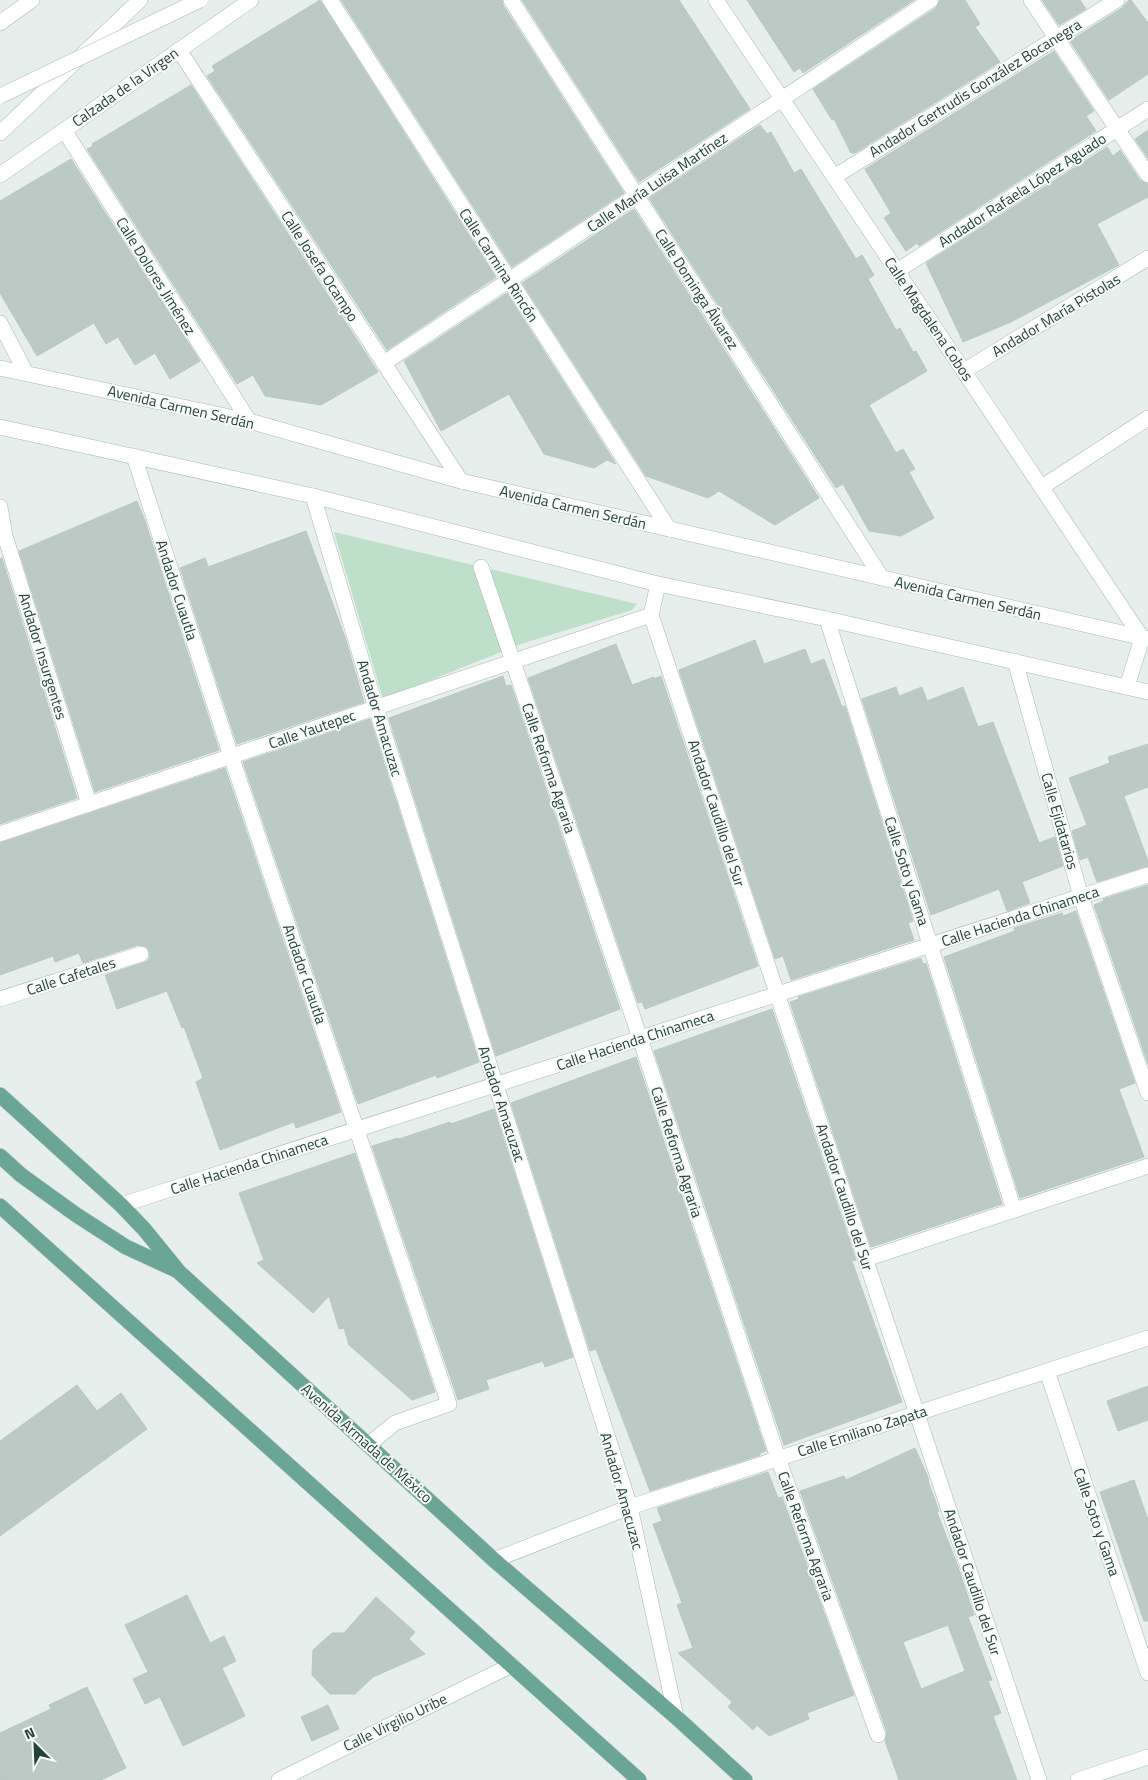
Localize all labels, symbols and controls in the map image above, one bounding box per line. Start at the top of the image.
street label: Andador Gertrudis González Bocanegra [864,13,1086,163]
street label: Calzada de la Virgen [67,42,183,132]
street label: Calle María Luisa Martínez [582,126,732,238]
street label: Andador Rafaela López Aguado [933,127,1111,253]
street label: Calle Carmina Rincón [453,203,545,327]
street label: Calle Josefa Ocampo [275,206,365,326]
street label: Calle Dolores Jiménez [110,212,202,340]
street label: Calle Dominga Álvarez [649,224,745,354]
street label: Calle Magdalena Cobos [879,252,979,386]
street label: Andador María Pistolas [987,267,1125,363]
street label: Avenida Carmen Serdán [105,379,257,435]
street label: Avenida Carmen Serdán [497,479,649,535]
street label: Andador Cuautla [150,537,204,644]
street label: Avenida Carmen Serdán [892,570,1044,626]
street label: Andador Insurgentes [13,590,73,722]
street label: Andador Amacuzac [351,657,409,779]
street label: Calle Reforma Agraria [516,700,582,837]
street label: Calle Yautepec [265,703,359,755]
street label: Andador Caudillo del Sur [682,737,752,889]
street label: Calle Ejidatarios [1035,770,1085,872]
street label: Calle Soto y Gama [879,814,936,929]
street label: Calle Hacienda Chinameca [938,879,1102,952]
street label: Andador Cuautla [277,921,333,1028]
street label: Calle Cafetales [24,951,118,1001]
street label: Calle Hacienda Chinameca [553,1003,717,1076]
street label: Andador Amacuzac [472,1043,532,1165]
street label: Calle Reforma Agraria [645,1083,709,1221]
street label: Andador Caudillo del Sur [810,1121,880,1273]
street label: Calle Hacienda Chinameca [167,1127,331,1200]
street label: Avenida Armada de México [296,1378,438,1508]
street label: Calle Emiliano Zapata [794,1399,930,1463]
street label: Andador Amacuzac [594,1430,650,1552]
street label: Calle Soto y Gama [1068,1465,1126,1580]
street label: Calle Reforma Agraria [772,1468,840,1605]
street label: Andador Caudillo del Sur [938,1506,1008,1658]
street label: Calle Virgilio Uribe [339,1687,451,1757]
north arrow [10,1720,60,1770]
text: N [21,1721,38,1744]

